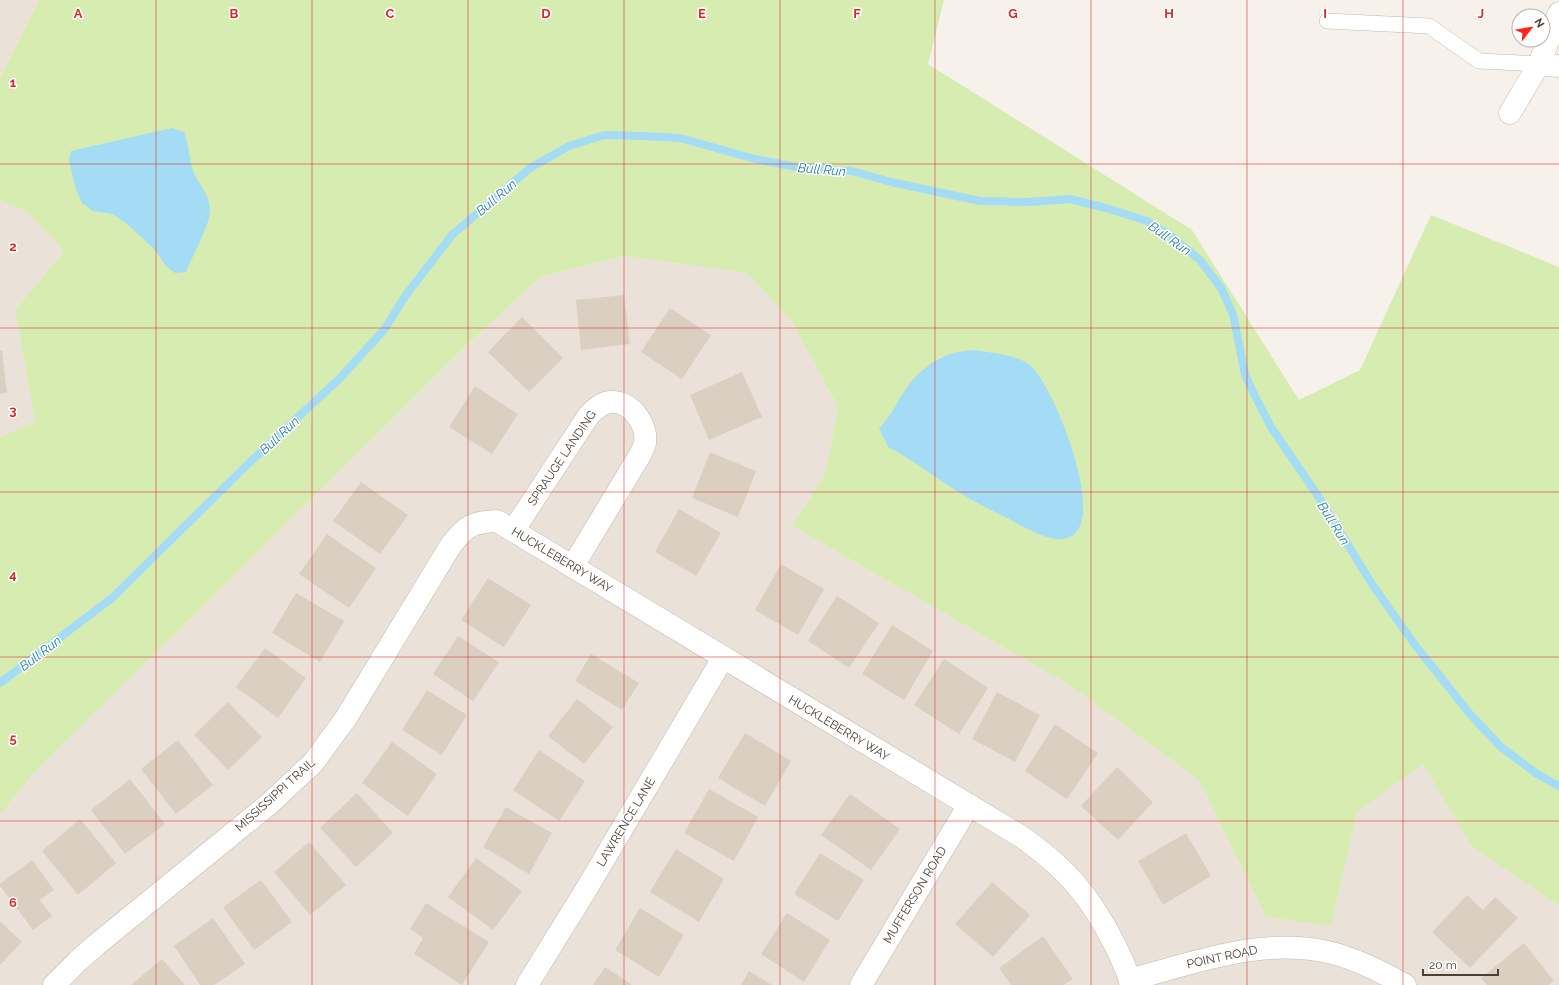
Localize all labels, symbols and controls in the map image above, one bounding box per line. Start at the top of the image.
text: A [74,6,83,21]
text: B [230,6,239,21]
text: C [386,6,395,21]
text: D [541,6,551,21]
text: E [698,6,706,21]
text: F [853,6,861,21]
text: G [1008,6,1018,21]
text: H [1164,6,1174,21]
text: I [1323,6,1327,21]
text: J [1478,6,1484,21]
north arrow [1511,8,1551,48]
text: N [1531,16,1547,30]
text: 1 [10,75,17,90]
water label: Bull Run [797,160,847,179]
water label: Bull Run [473,176,520,219]
water label: Bull Run [1146,218,1194,258]
text: 2 [9,239,17,254]
text: 3 [9,403,17,418]
street label: SPRAUGE LANDING [525,408,599,508]
water label: Bull Run [257,413,302,457]
water label: Bull Run [1314,499,1353,548]
street label: HUCKLEBERRY WAY [509,524,615,596]
text: 4 [9,567,17,582]
water label: Bull Run [17,633,64,674]
street label: HUCKLEBERRY WAY [786,692,892,764]
text: 5 [9,731,17,746]
street label: MISSISSIPPI TRAIL [232,756,318,834]
street label: LAWRENCE LANE [594,775,658,869]
street label: MUFFERSON ROAD [880,844,950,946]
text: 6 [9,895,17,910]
street label: POINT ROAD [1185,943,1259,971]
scale bar [1423,951,1498,977]
text: 20 m [1429,958,1457,972]

